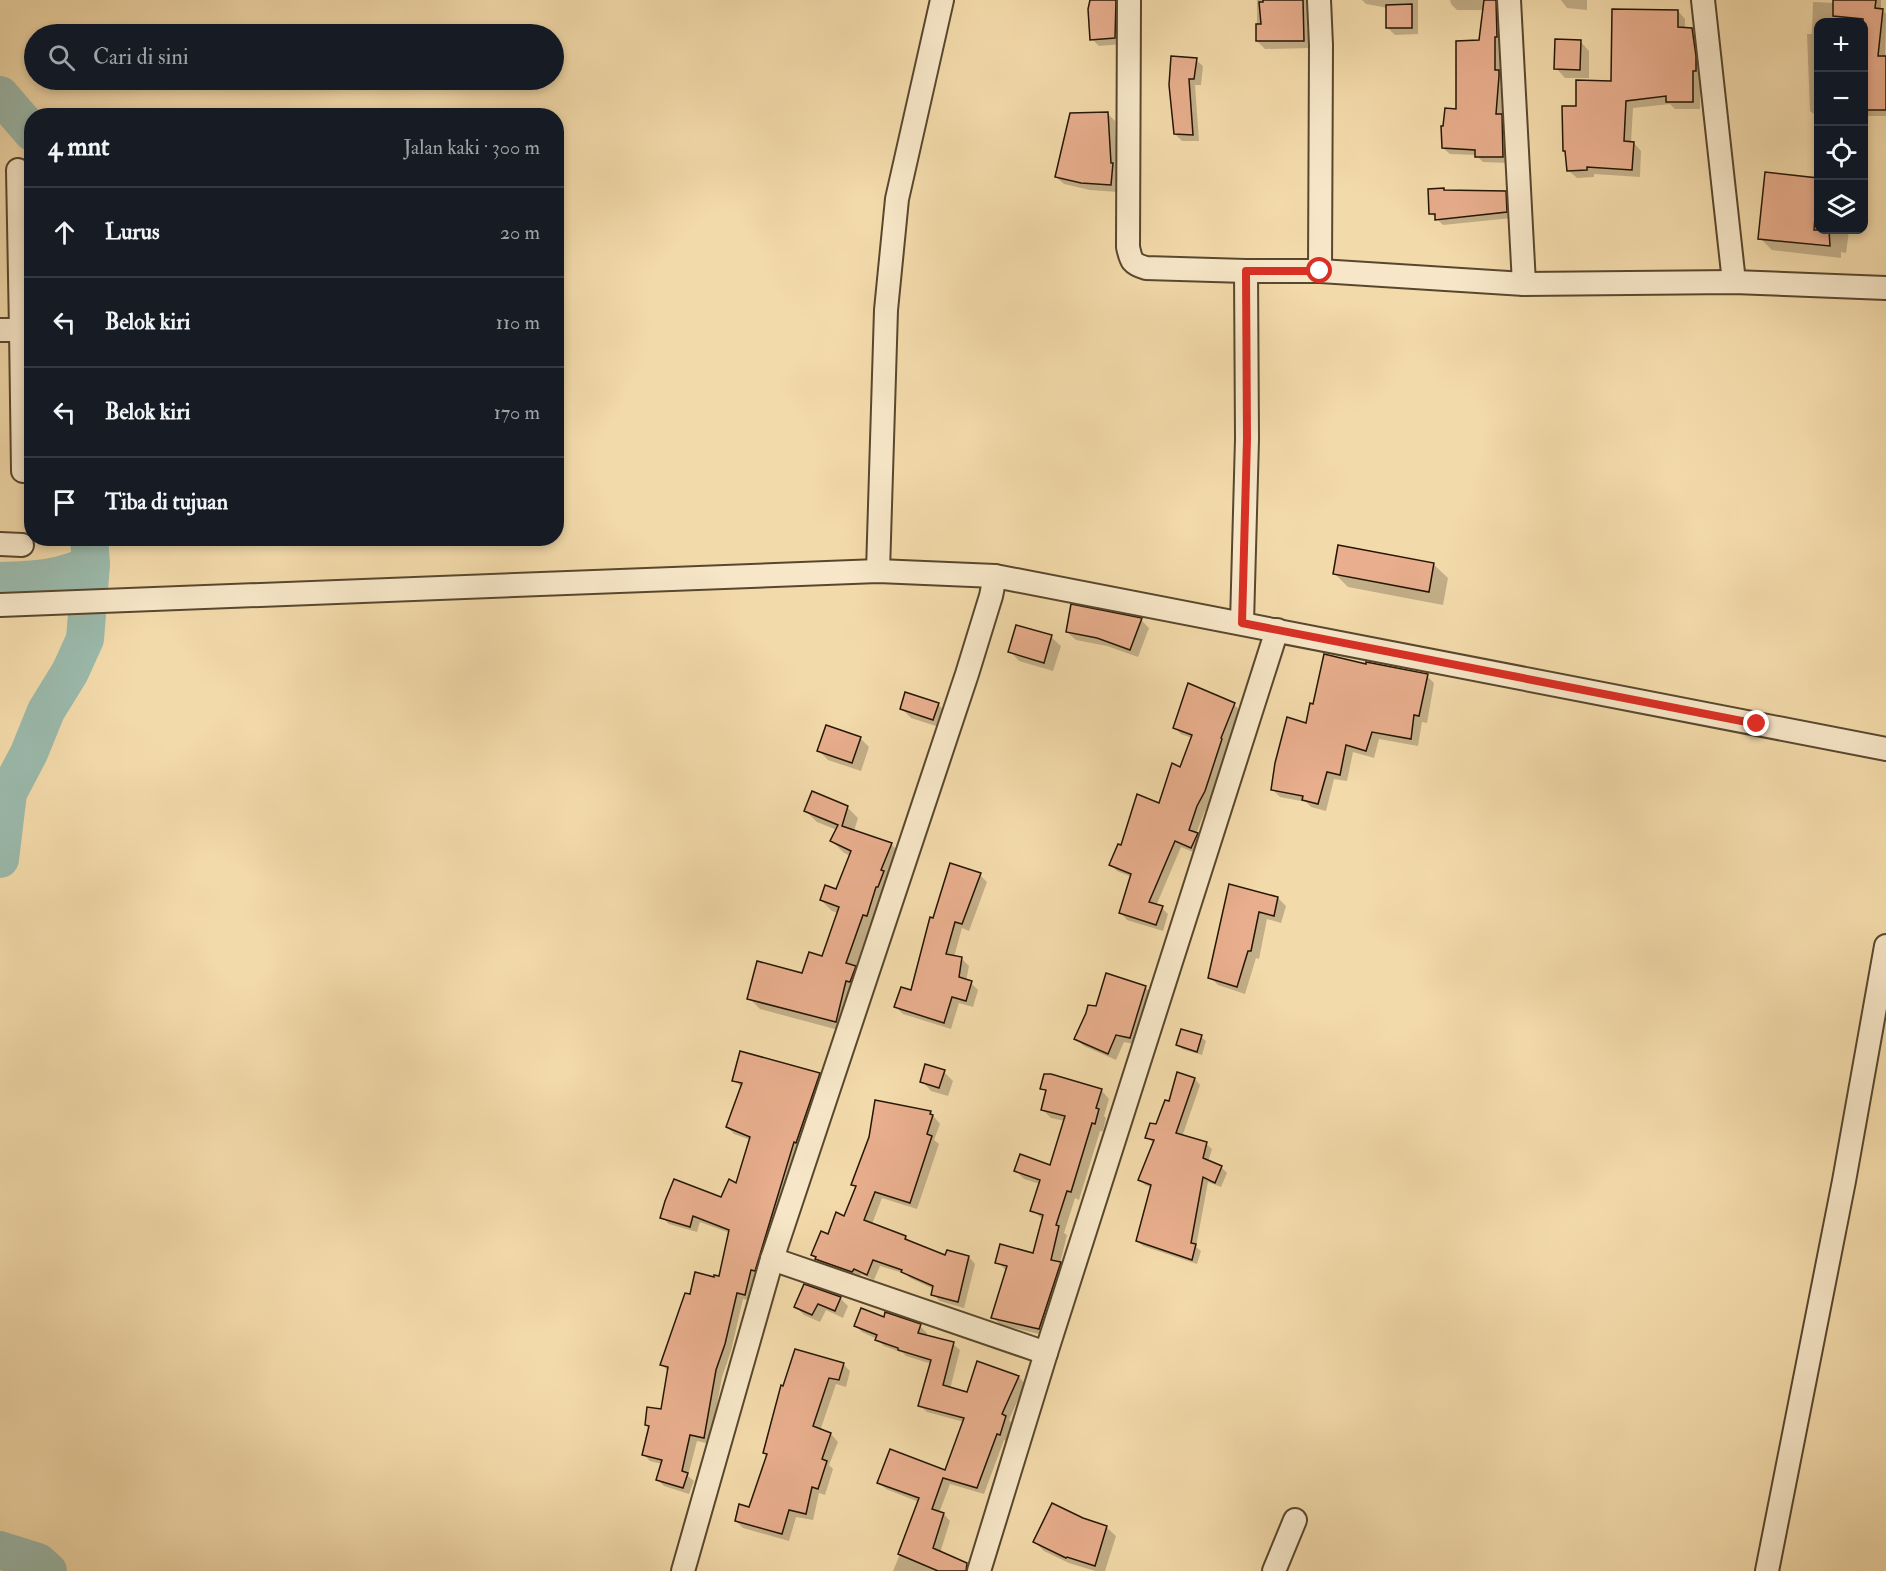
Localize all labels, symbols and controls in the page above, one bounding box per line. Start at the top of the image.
map controls [1814,18,1868,234]
button: + [1814,18,1868,72]
search box [24,24,564,90]
icon: search [45,41,78,74]
text: Cari di sini [93,43,189,71]
button: − [1814,72,1868,126]
button: locate [1814,126,1868,180]
text: 4 mnt [48,131,109,163]
text: Jalan kaki · 300 m [403,135,540,160]
button: layers [1814,180,1868,234]
icon: ahead [48,216,81,249]
text: Lurus [105,218,159,246]
text: 20 m [500,220,540,245]
route start [1306,257,1332,283]
icon: left [48,306,81,339]
text: Belok kiri [105,308,190,336]
text: 110 m [496,310,540,335]
icon: left [48,396,81,429]
text: Belok kiri [105,398,190,426]
text: 170 m [494,400,540,425]
icon: arrive [48,486,81,519]
text: Tiba di tujuan [105,488,228,516]
route end [1743,710,1769,736]

